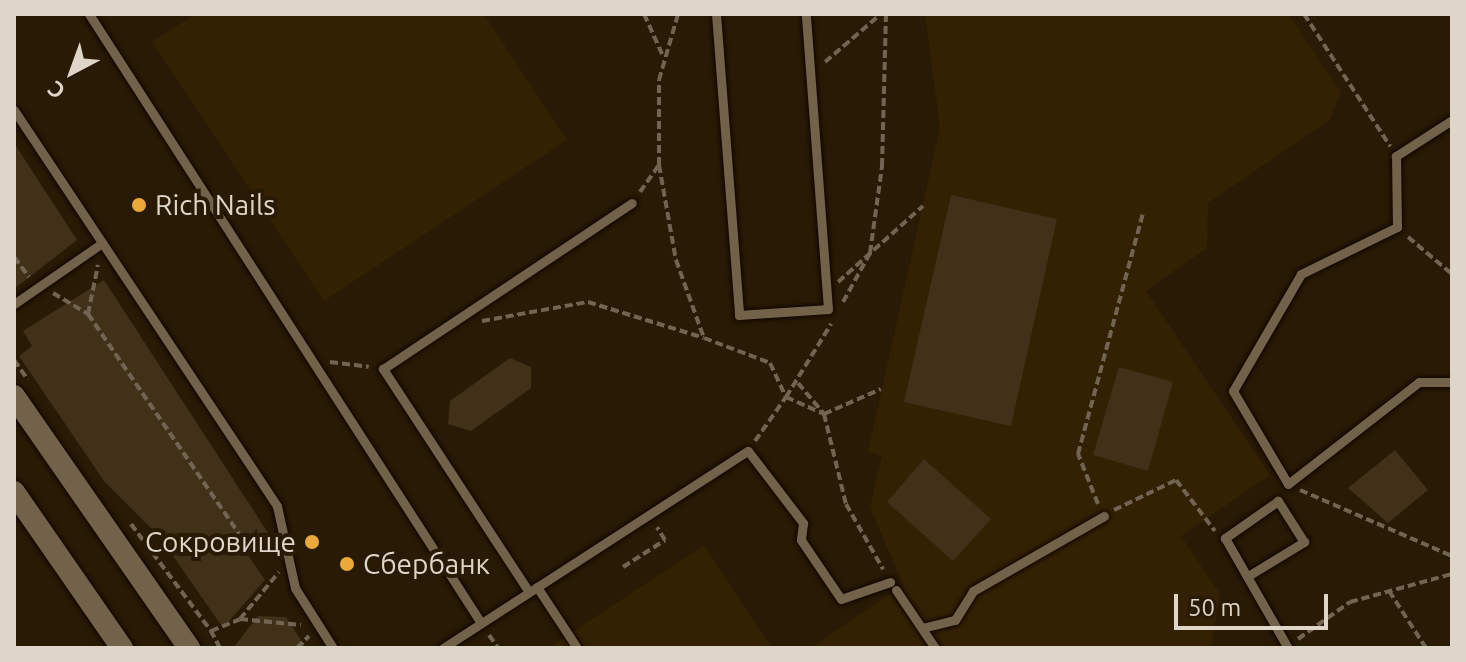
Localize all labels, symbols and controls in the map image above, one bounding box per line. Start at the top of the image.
north arrow [32,32,112,112]
text: С [42,76,69,105]
place label: Rich Nails [155,188,275,222]
marker: Rich Nails [130,196,148,214]
place label: Сокровище [145,525,296,559]
marker: Сокровище [303,533,321,551]
place label: Сбербанк [363,547,490,581]
marker: Сбербанк [338,555,356,573]
scale bar [1178,578,1332,628]
text: 50 m [1188,594,1241,621]

